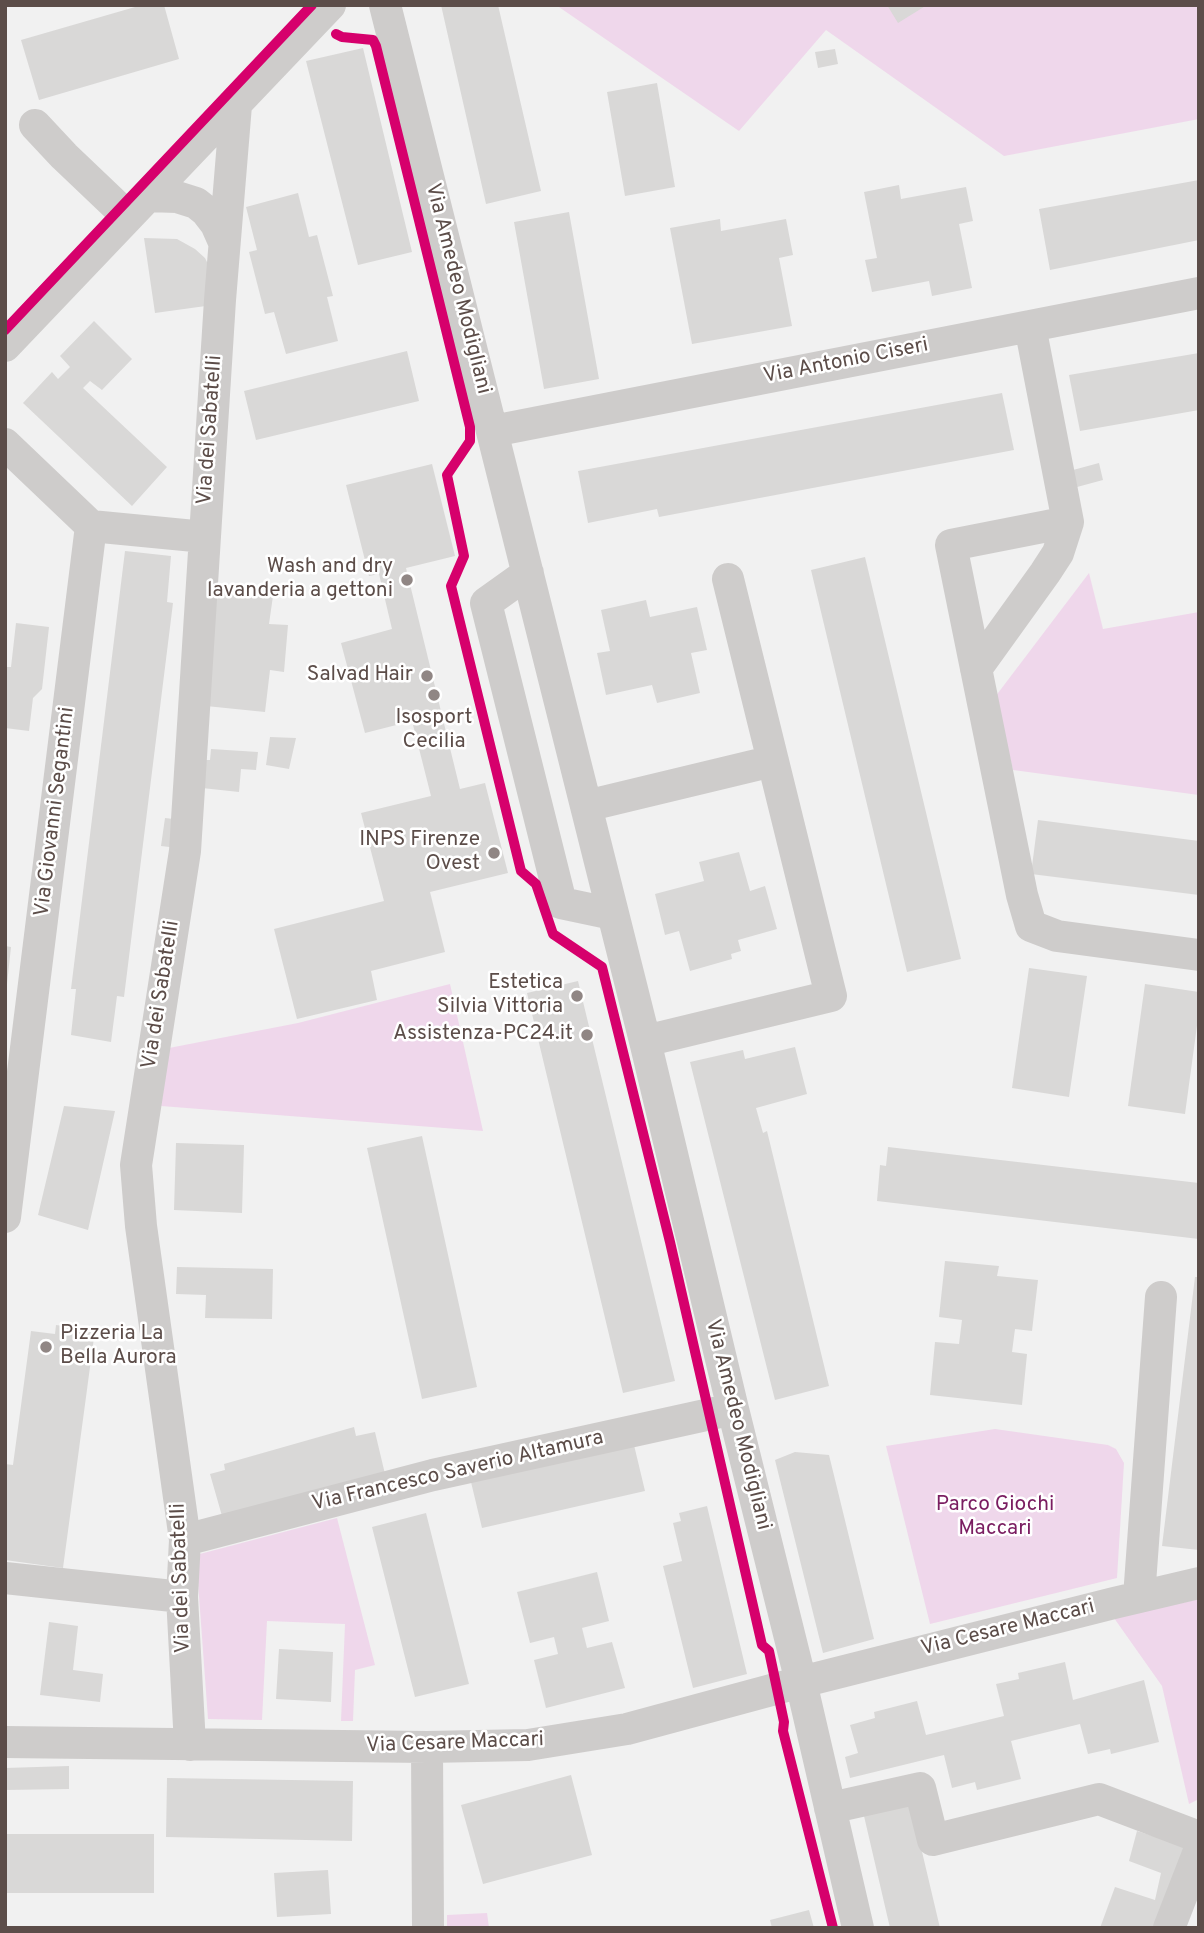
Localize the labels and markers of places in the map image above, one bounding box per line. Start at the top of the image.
place label: Wash and dry lavanderia a gettoni [207,555,393,605]
marker: Wash and dry lavanderia a gettoni [399,572,415,588]
place label: Salvad Hair [307,663,413,689]
marker: Salvad Hair [419,668,435,684]
marker: Isosport Cecilia [426,687,442,703]
place label: Isosport Cecilia [396,706,472,756]
place label: INPS Firenze Ovest [359,828,480,878]
marker: INPS Firenze Ovest [486,845,502,861]
place label: Estetica Silvia Vittoria [437,971,563,1021]
marker: Estetica Silvia Vittoria [569,988,585,1004]
place label: Assistenza-PC24.it [393,1022,573,1048]
marker: Assistenza-PC24.it [579,1027,595,1043]
place label: Pizzeria La Bella Aurora [60,1322,176,1372]
marker: Pizzeria La Bella Aurora [38,1339,54,1355]

